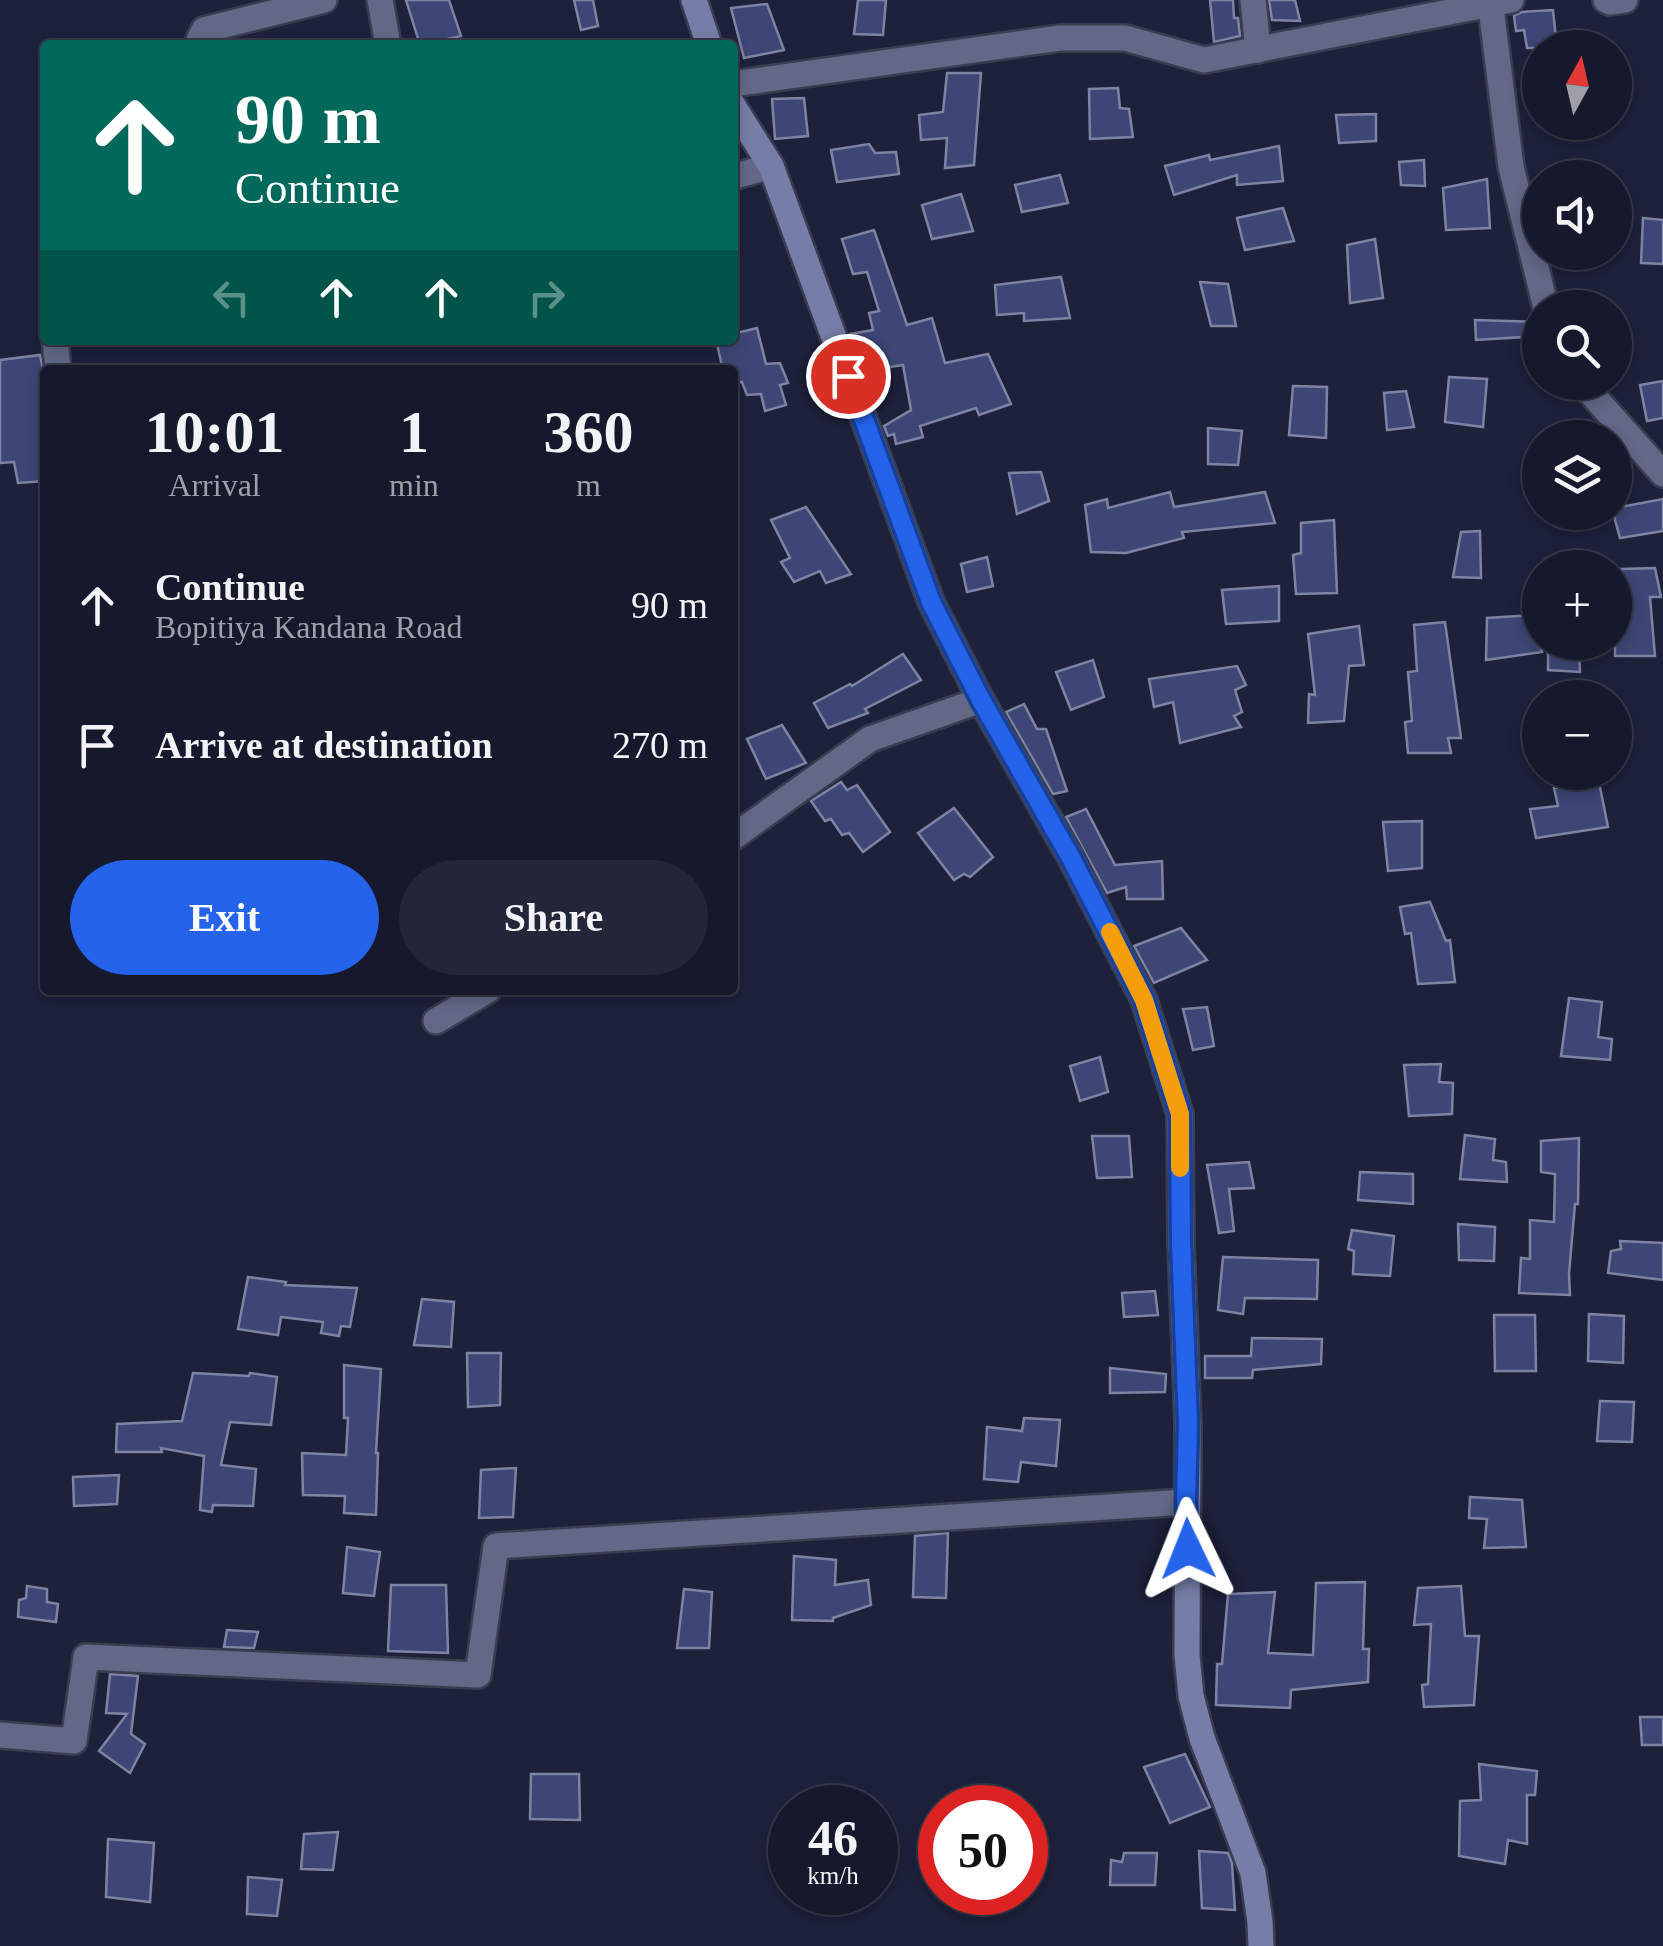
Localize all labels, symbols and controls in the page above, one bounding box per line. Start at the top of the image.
north arrow [1522,30,1632,140]
map controls [1522,30,1632,790]
icon: ahead [70,80,200,210]
text: 90 m [235,81,381,158]
button: sound [1522,160,1632,270]
text: Continue [235,163,400,213]
icon: left [204,270,259,325]
icon: ahead [309,270,364,325]
icon: ahead [414,270,469,325]
icon: right [519,270,574,325]
button: search [1522,290,1632,400]
pin [806,334,891,419]
icon: arrive [821,349,876,404]
text: 10:01 [145,399,285,465]
text: 1 [399,399,429,465]
text: 360 [543,399,633,465]
button: layers [1522,420,1632,530]
text: Arrival [168,467,261,503]
text: min [389,467,439,503]
text: m [576,467,601,503]
button: + [1522,550,1632,660]
text: Continue [155,566,305,608]
icon: ahead [70,578,125,633]
text: 90 m [631,584,708,626]
text: Bopitiya Kandana Road [155,609,462,645]
button: − [1522,680,1632,790]
icon: arrive [70,718,125,773]
text: Arrive at destination [155,724,493,766]
text: 270 m [612,724,708,766]
button: Exit [70,860,379,975]
button: Share [399,860,708,975]
position arrow [1136,1497,1240,1601]
speed limit sign: 50 [918,1785,1048,1915]
text: 46 [808,1810,858,1866]
text: km/h [807,1862,859,1889]

